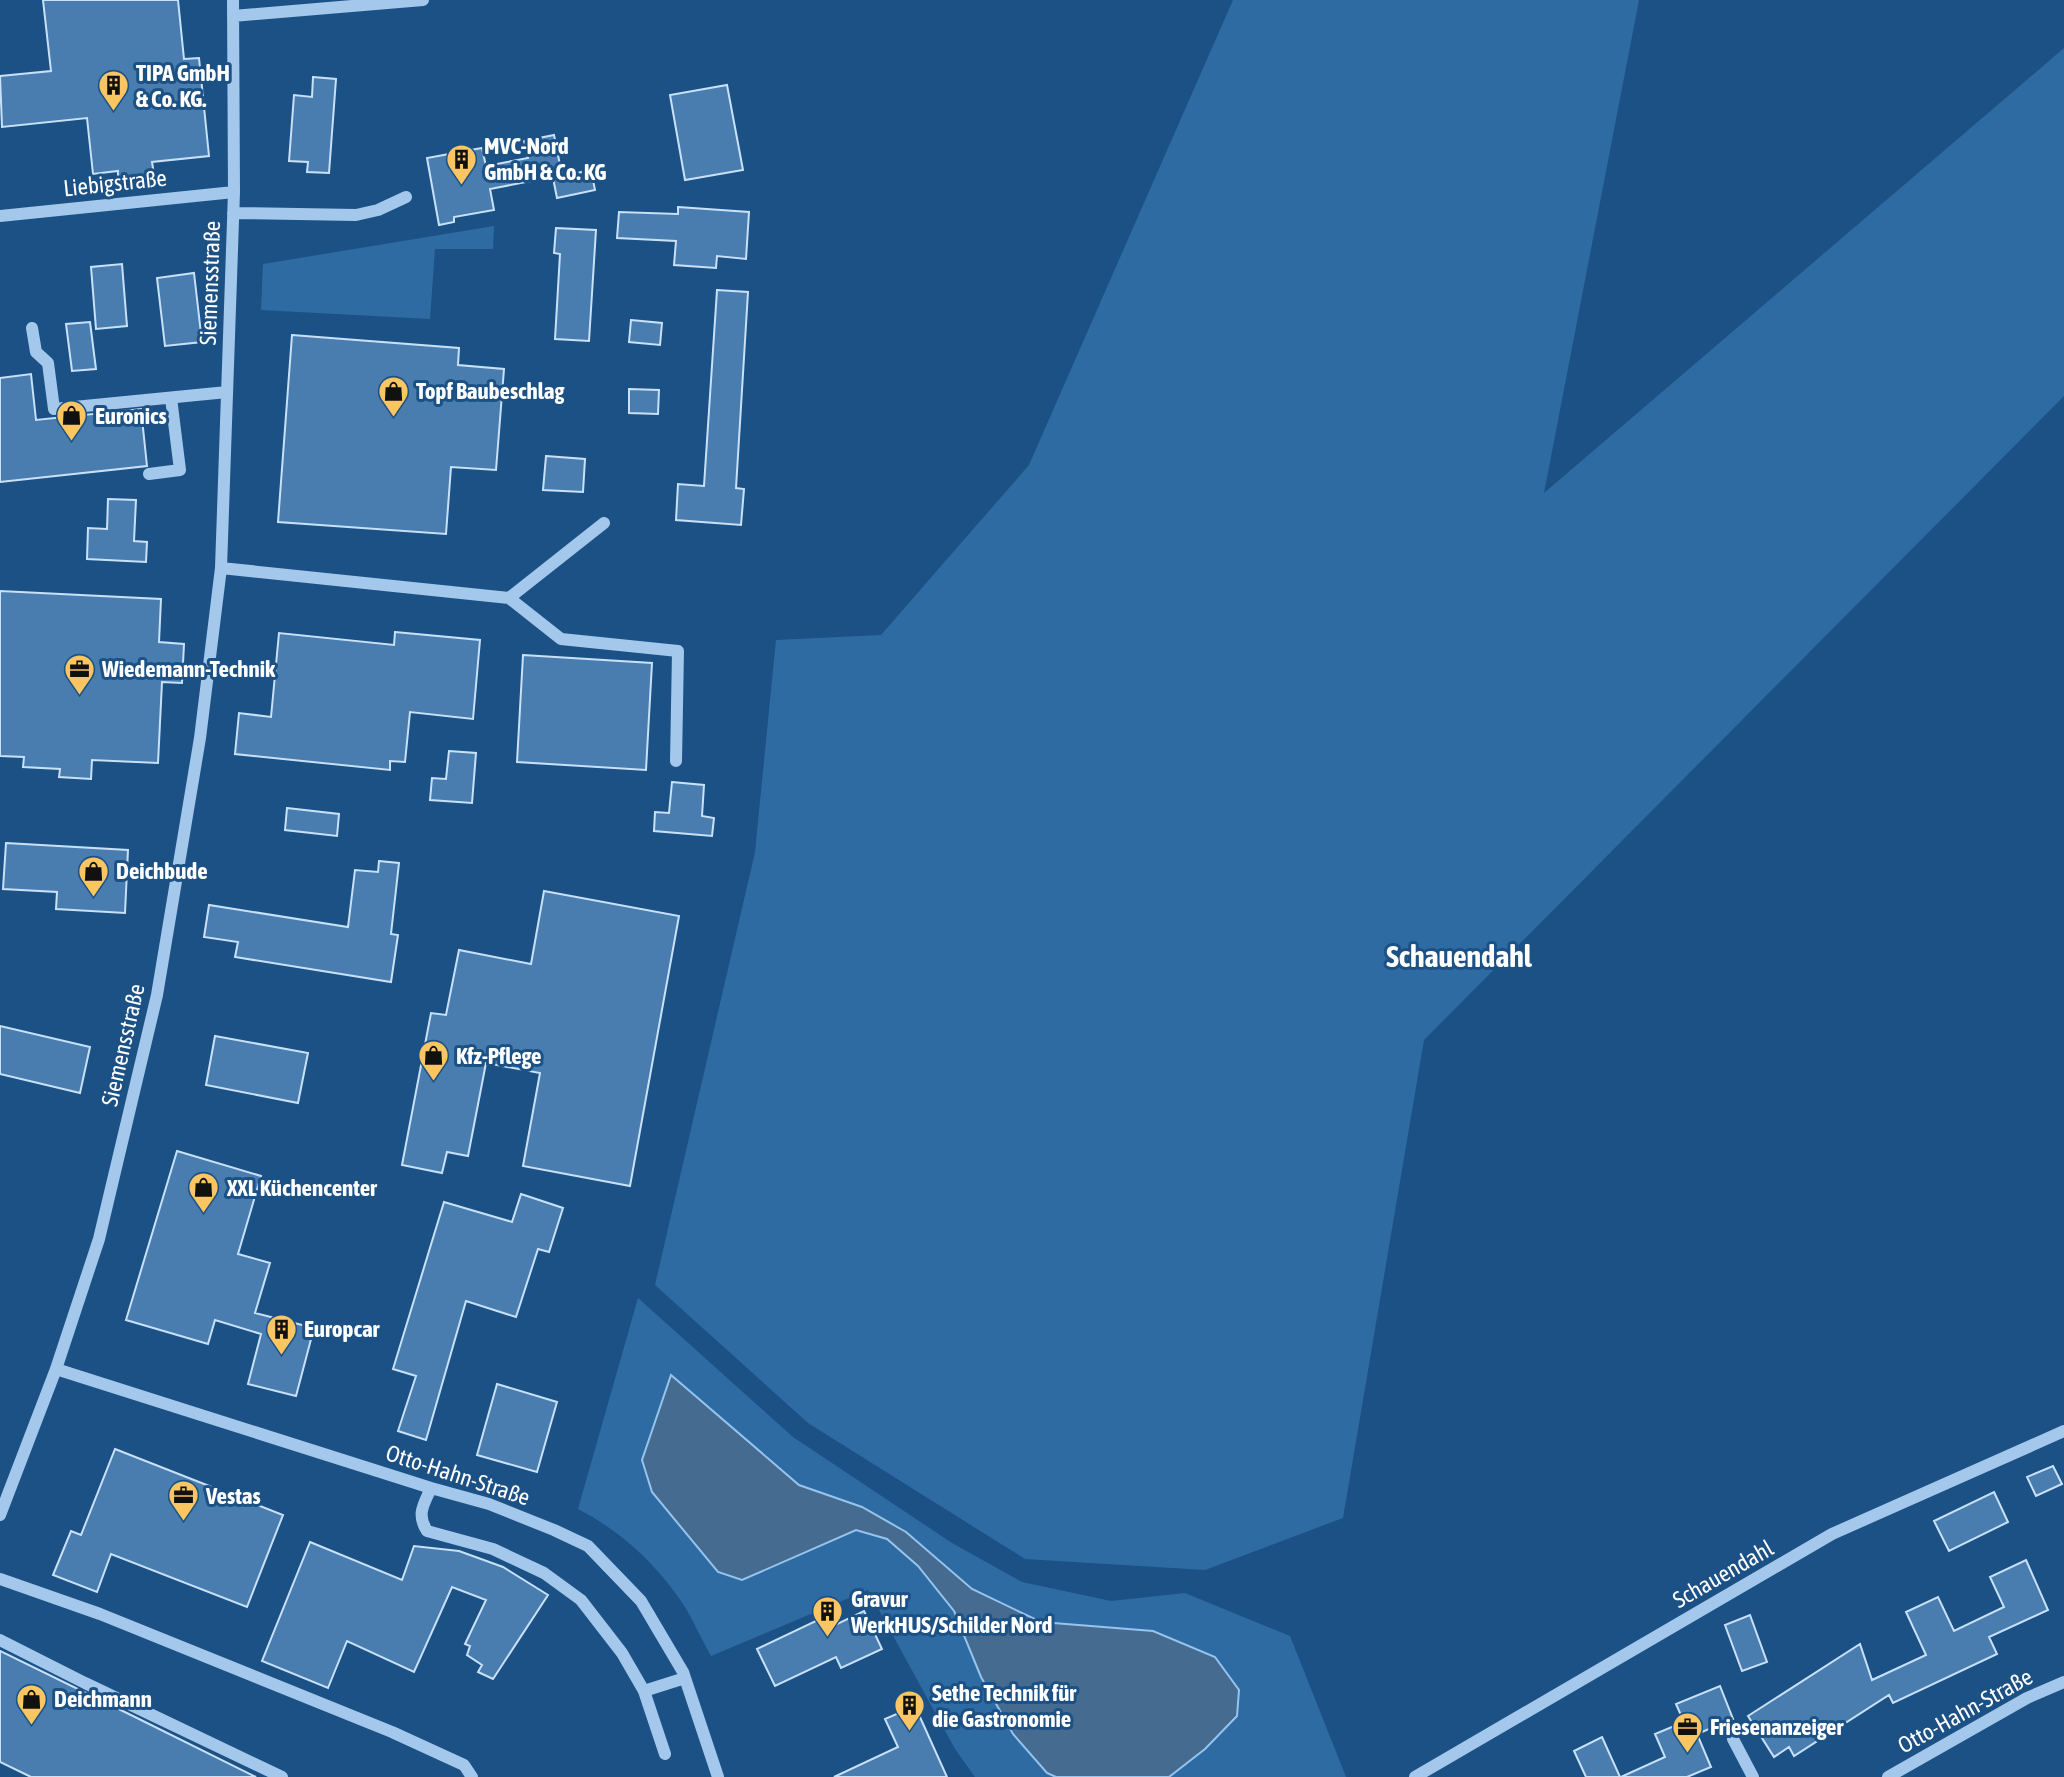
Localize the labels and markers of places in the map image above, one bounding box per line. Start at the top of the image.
place label: TIPA GmbH & Co. KG. [136,60,230,112]
building icon: TIPA GmbH & Co. KG. [96,69,130,113]
place label: MVC-Nord GmbH & Co. KG [484,133,606,185]
building icon: MVC-Nord GmbH & Co. KG [444,142,478,186]
shop icon: Topf Baubeschlag [376,374,410,418]
place label: Topf Baubeschlag [416,378,565,404]
shop icon: Euronics [55,399,89,443]
place label: Euronics [95,403,167,429]
office icon: Wiedemann-Technik [62,652,96,696]
place label: Wiedemann-Technik [101,656,276,682]
shop icon: Deichbude [76,854,110,898]
place label: Deichbude [116,858,208,884]
shop icon: Kfz-Pflege [416,1039,450,1083]
place label: Kfz-Pflege [456,1043,541,1069]
shop icon: XXL Küchencenter [187,1171,221,1215]
place label: XXL Küchencenter [226,1175,378,1201]
building icon: Europcar [264,1312,298,1356]
place label: Europcar [304,1316,381,1342]
office icon: Vestas [166,1479,200,1523]
place label: Vestas [205,1483,261,1509]
place label: Gravur WerkHUS/Schilder Nord [850,1586,1053,1638]
building icon: Gravur WerkHUS/Schilder Nord [811,1595,845,1639]
place label: Sethe Technik für die Gastronomie [932,1680,1077,1732]
shop icon: Deichmann [14,1682,48,1726]
place label: Deichmann [54,1686,152,1712]
building icon: Sethe Technik für die Gastronomie [892,1689,926,1733]
office icon: Friesenanzeiger [1670,1710,1704,1754]
place label: Friesenanzeiger [1710,1714,1845,1740]

